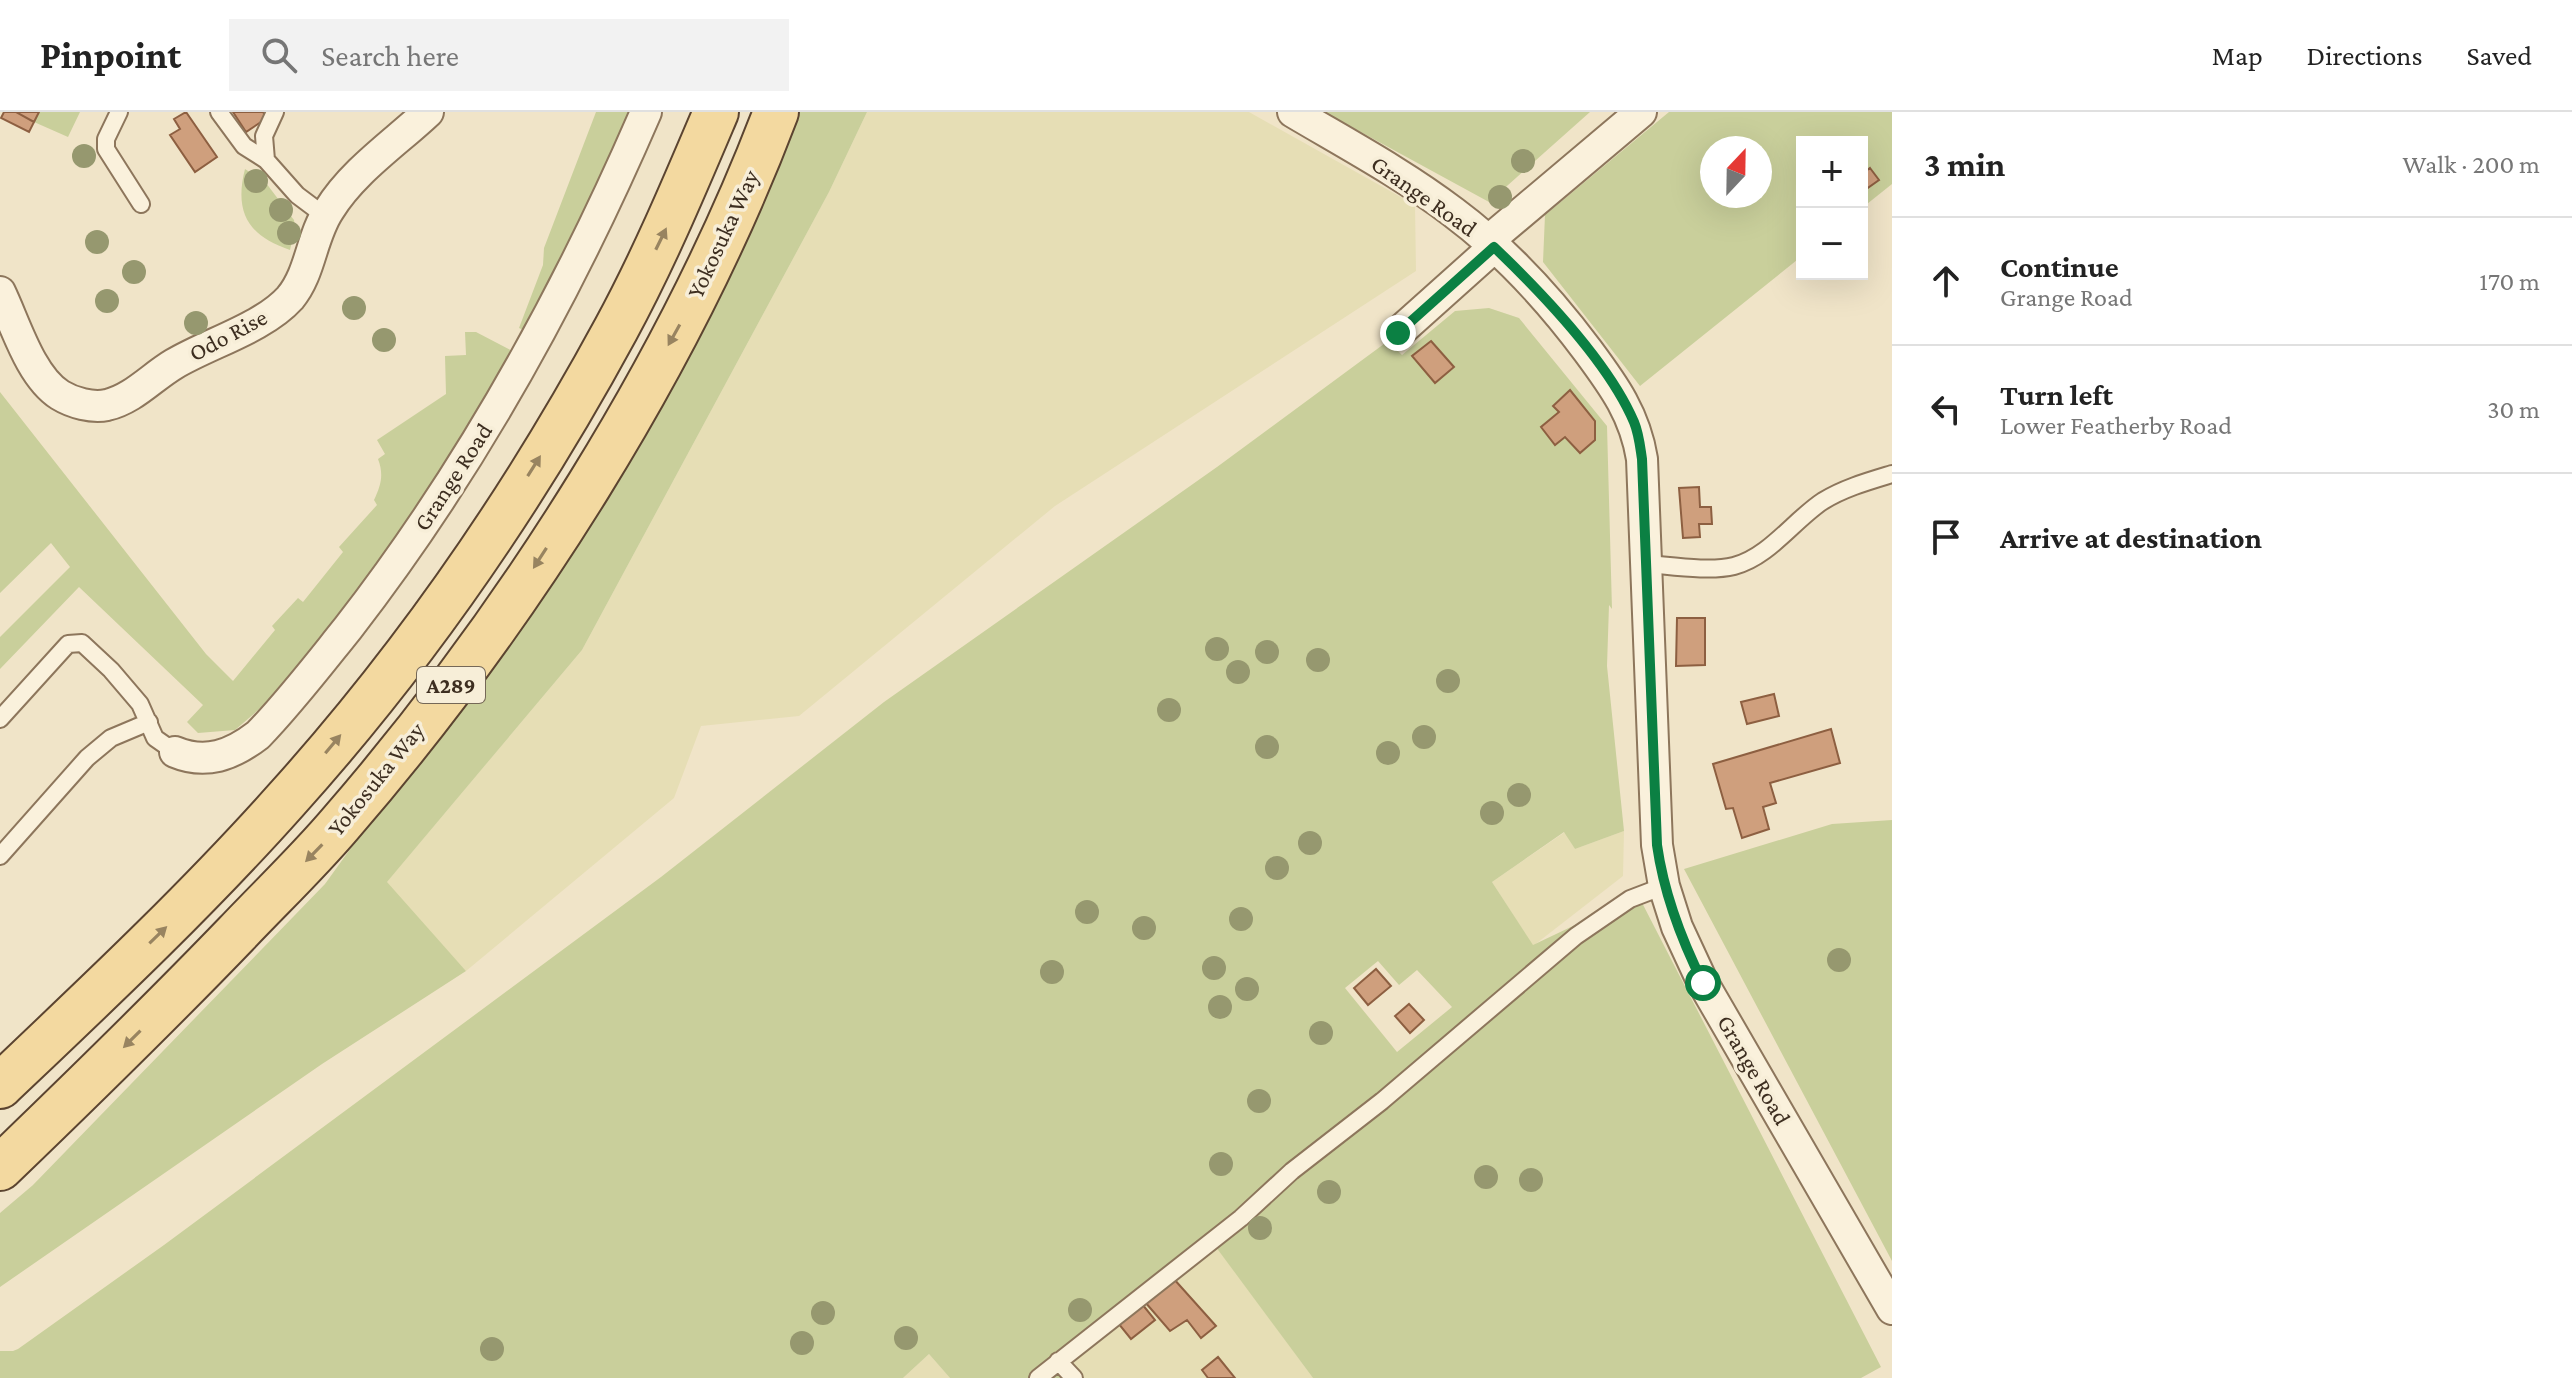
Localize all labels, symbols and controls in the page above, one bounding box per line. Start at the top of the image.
search box [229,19,789,91]
icon: search [257,33,301,77]
text: Pinpoint [40,34,181,76]
text: Search here [321,39,459,72]
text: Map [2212,40,2263,71]
text: Directions [2307,40,2422,71]
text: Saved [2466,40,2532,71]
north arrow [1700,136,1772,208]
map controls [1796,136,1868,280]
button: + [1796,136,1868,208]
text: 3 min [1924,146,2005,183]
street label: Grange Road [1366,149,1482,242]
text: Walk · 200 m [2402,150,2540,179]
street label: Yokosuka Way [681,165,764,302]
button: − [1796,208,1868,280]
one-way arrow [654,227,667,250]
text: Continue [2000,250,2119,283]
icon: ahead [1924,259,1968,303]
text: 170 m [2479,267,2540,296]
text: Grange Road [2000,283,2133,312]
street label: Odo Rise [184,303,271,366]
route end [1380,315,1416,351]
one-way arrow [667,324,681,347]
text: Turn left [2000,378,2113,411]
icon: left [1924,387,1968,431]
text: 30 m [2487,395,2540,424]
text: Lower Featherby Road [2000,411,2232,440]
street label: Grange Road [408,418,497,535]
one-way arrow [527,455,541,477]
icon: arrive [1924,515,1968,559]
text: Arrive at destination [2000,521,2262,554]
one-way arrow [533,547,548,569]
road number: A289 [417,667,485,703]
street label: Yokosuka Way [322,716,430,841]
one-way arrow [325,734,341,754]
one-way arrow [305,843,324,862]
one-way arrow [148,927,167,945]
route start [1685,965,1721,1001]
street label: Grange Road [1712,1010,1797,1130]
one-way arrow [124,1029,142,1048]

